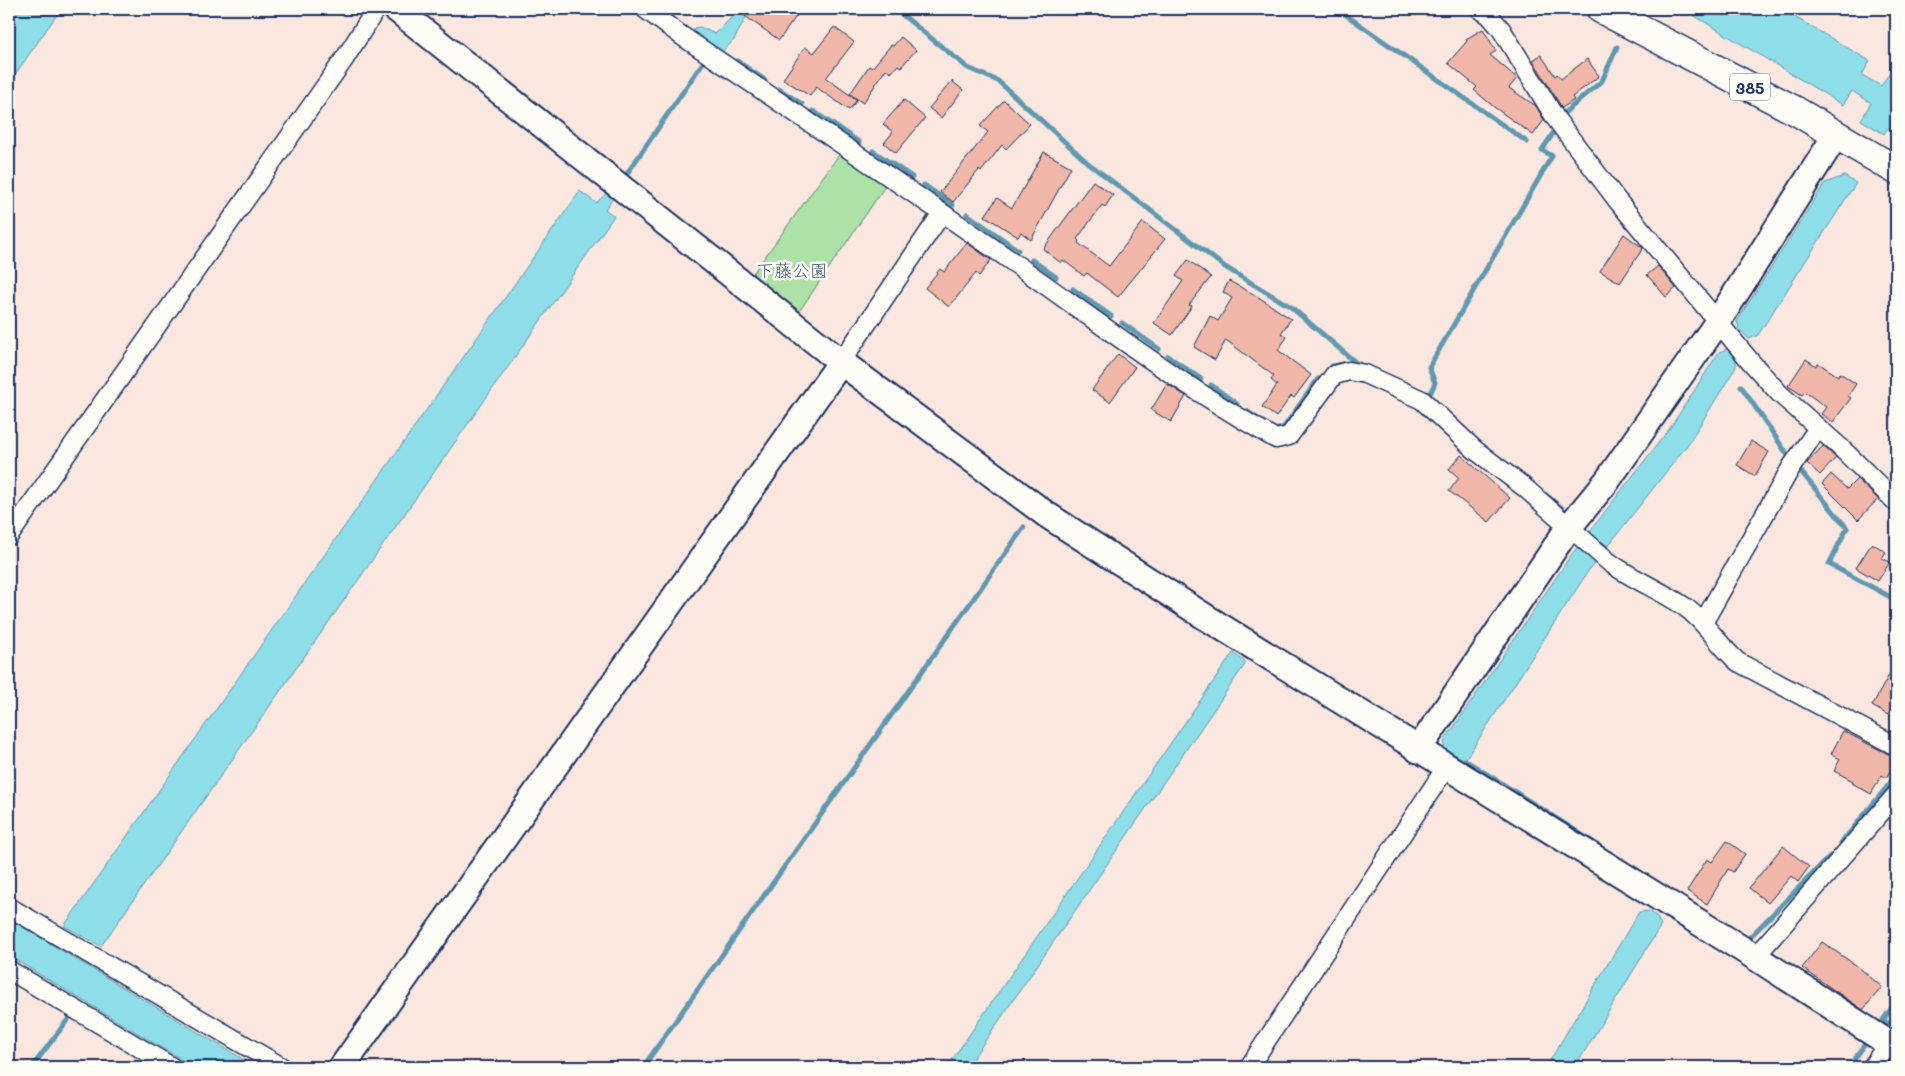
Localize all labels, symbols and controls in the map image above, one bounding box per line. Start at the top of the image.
road number: 385 [1730,74,1770,100]
park label: 下藤公園 [756,258,828,282]

